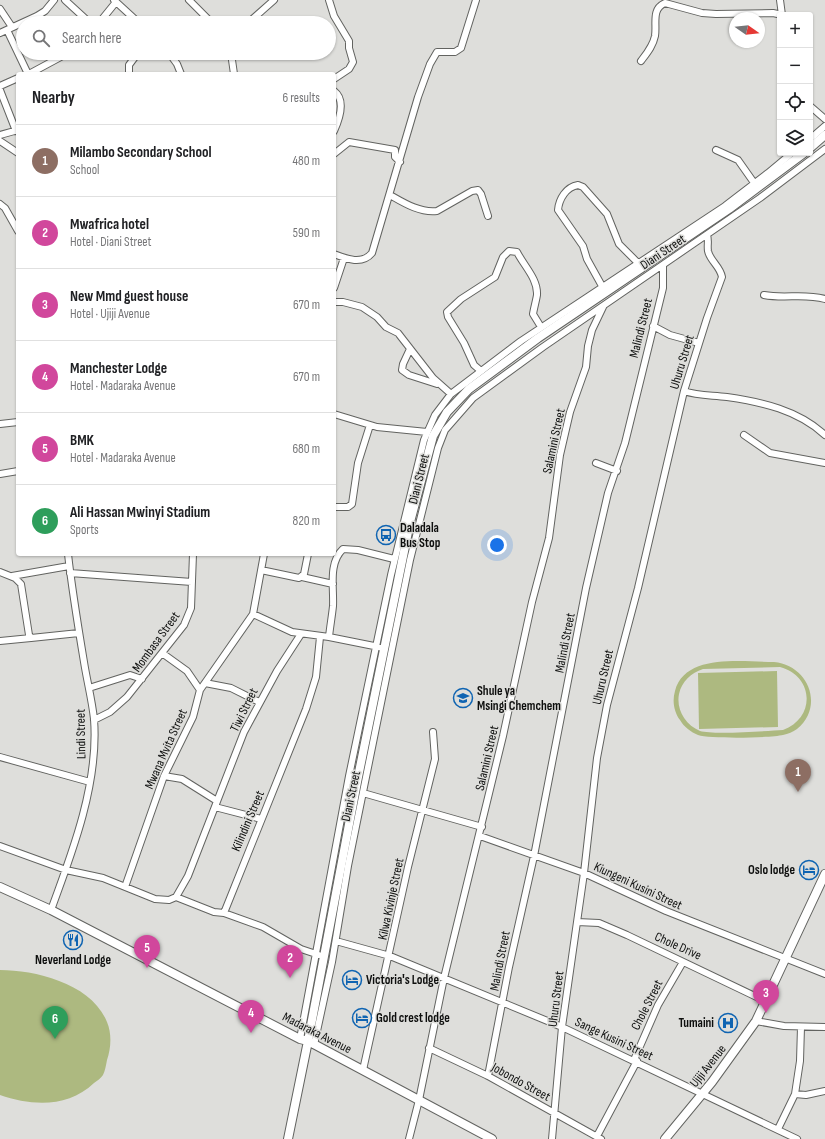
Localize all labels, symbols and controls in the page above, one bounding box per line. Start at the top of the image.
north arrow [729,12,765,48]
map controls [777,12,813,156]
button: + [777,12,813,48]
search box [16,16,336,60]
icon: search [30,27,52,49]
text: Search here [62,29,122,48]
button: − [777,48,813,84]
button: locate [777,84,813,120]
text: Nearby [32,88,75,108]
text: 6 results [282,90,320,106]
button: layers [777,120,813,156]
text: Milambo Secondary School [70,143,212,162]
text: 1 [42,153,48,169]
text: 480 m [293,153,320,169]
text: School [70,162,100,178]
text: Mwafrica hotel [70,215,149,234]
text: 2 [42,225,48,241]
text: 590 m [293,225,320,241]
street label: Diani Street [637,231,689,273]
text: Hotel · Diani Street [70,234,152,250]
text: New Mmd guest house [70,287,188,306]
text: 3 [42,297,48,313]
text: 670 m [293,297,320,313]
street label: Malindi Street [626,297,656,359]
text: Hotel · Ujiji Avenue [70,306,150,322]
street label: Uhuru Street [666,333,698,391]
text: Manchester Lodge [70,359,167,378]
text: 4 [42,369,48,385]
text: 670 m [293,369,320,385]
text: Hotel · Madaraka Avenue [70,378,176,394]
street label: Salamini Street [539,407,569,475]
text: BMK [70,431,94,450]
text: 5 [42,441,48,457]
text: 680 m [292,441,320,457]
text: Hotel · Madaraka Avenue [70,450,176,466]
street label: Diani Street [405,452,433,506]
text: Ali Hassan Mwinyi Stadium [70,503,210,522]
text: 6 [42,513,48,529]
text: 820 m [293,513,320,529]
place label: Daladala Bus Stop [400,520,441,551]
text: Sports [70,522,99,538]
bus stop icon: Daladala Bus Stop [375,524,397,546]
your location [487,535,507,555]
street label: Mombasa Street [129,609,183,675]
street label: Malindi Street [551,612,579,674]
street label: Uhuru Street [589,648,617,706]
place label: Shule ya Msingi Chemchem [477,683,561,714]
street label: Tiwi Street [227,685,261,735]
school or university icon: Shule ya Msingi Chemchem [452,687,474,709]
street label: Mwana Mvita Street [141,706,191,792]
street label: Lindi Street [73,709,89,759]
street label: Salamini Street [472,724,502,792]
pin: 1 [785,759,811,792]
street label: Diani Street [338,769,364,823]
street label: Kilindini Street [228,788,268,854]
street label: Kilwa Kivinje Street [375,857,407,941]
street label: Kiungeni Kusini Street [591,859,685,913]
hotel icon: Oslo lodge [798,859,820,881]
place label: Oslo lodge [748,862,795,878]
restaurant icon: Neverland Lodge [62,929,84,951]
street label: Chole Drive [652,929,704,963]
street label: Malindi Street [486,930,514,992]
pin: 5 [134,935,160,968]
pin: 2 [277,945,303,978]
place label: Neverland Lodge [35,952,111,968]
hotel icon: Victoria's Lodge [341,969,363,991]
street label: Uhuru Street [545,970,567,1028]
place label: Victoria's Lodge [366,972,439,988]
street label: Chole Street [628,977,666,1033]
pin: 3 [753,980,779,1013]
pin: 4 [238,1000,264,1033]
pin: 6 [42,1006,68,1039]
hotel icon: Gold crest lodge [351,1007,373,1029]
street label: Madaraka Avenue [280,1009,354,1057]
place label: Gold crest lodge [376,1010,450,1026]
hospital icon: Tumaini [717,1012,739,1034]
street label: Sange Kusini Street [572,1014,656,1064]
place label: Tumaini [678,1015,714,1031]
street label: Ujiji Avenue [686,1041,730,1091]
street label: Jobondo Street [488,1059,553,1105]

